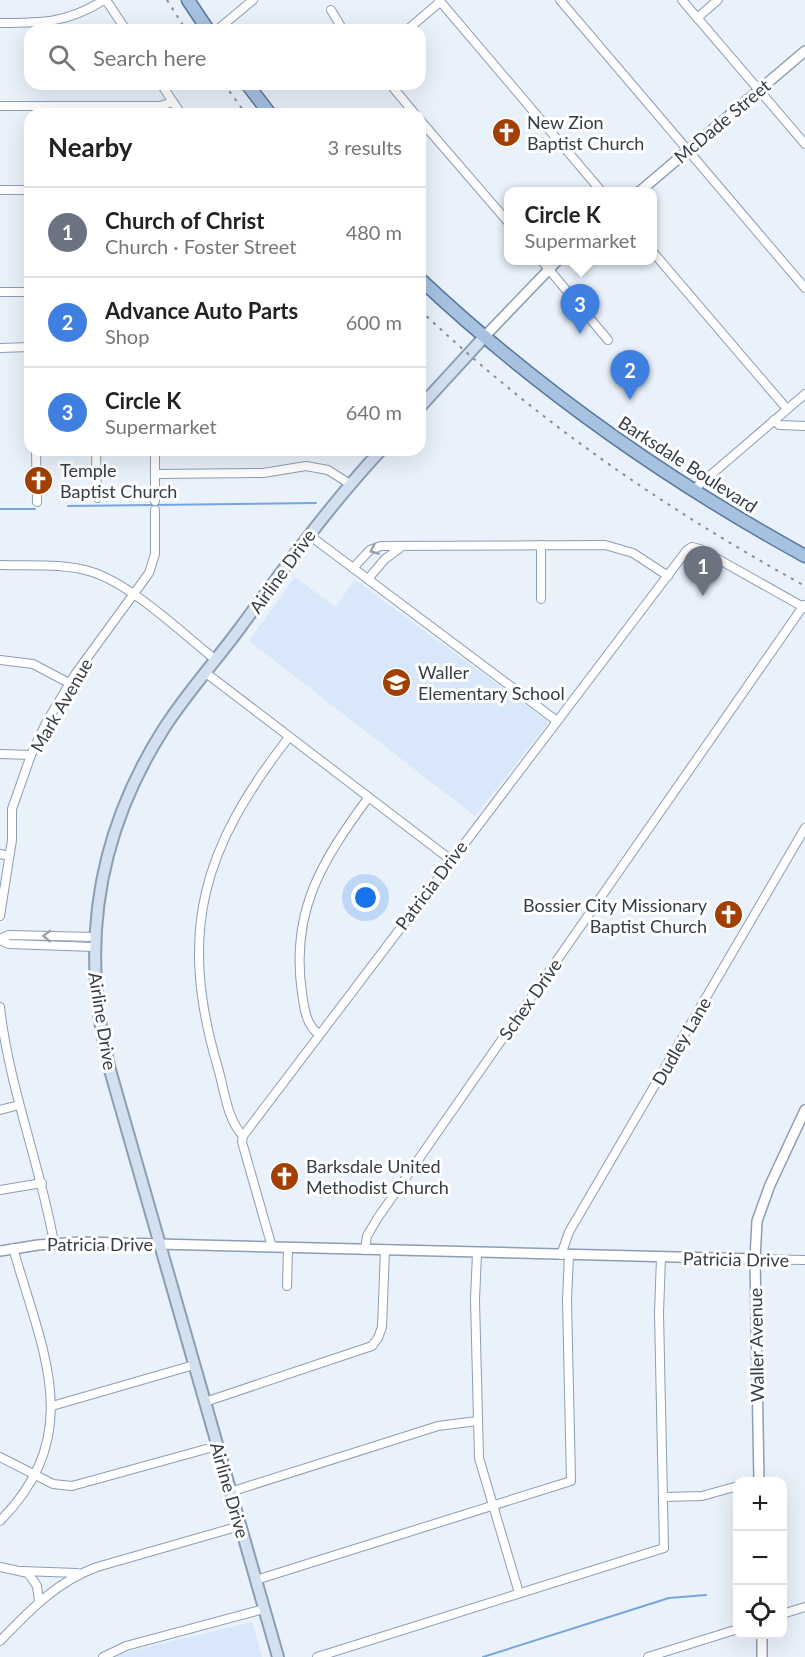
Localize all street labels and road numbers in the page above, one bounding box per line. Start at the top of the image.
street label: McDade Street [669,74,775,168]
street label: Barksdale Boulevard [615,411,761,517]
street label: Airline Drive [244,525,320,617]
street label: Mark Avenue [25,654,97,756]
street label: Patricia Drive [390,836,472,934]
street label: Schex Drive [494,954,566,1044]
street label: Airline Drive [84,971,122,1071]
street label: Dudley Lane [647,993,715,1089]
street label: Patricia Drive [47,1233,153,1255]
street label: Patricia Drive [683,1247,789,1271]
street label: Waller Avenue [744,1288,768,1402]
street label: Airline Drive [206,1440,254,1540]

